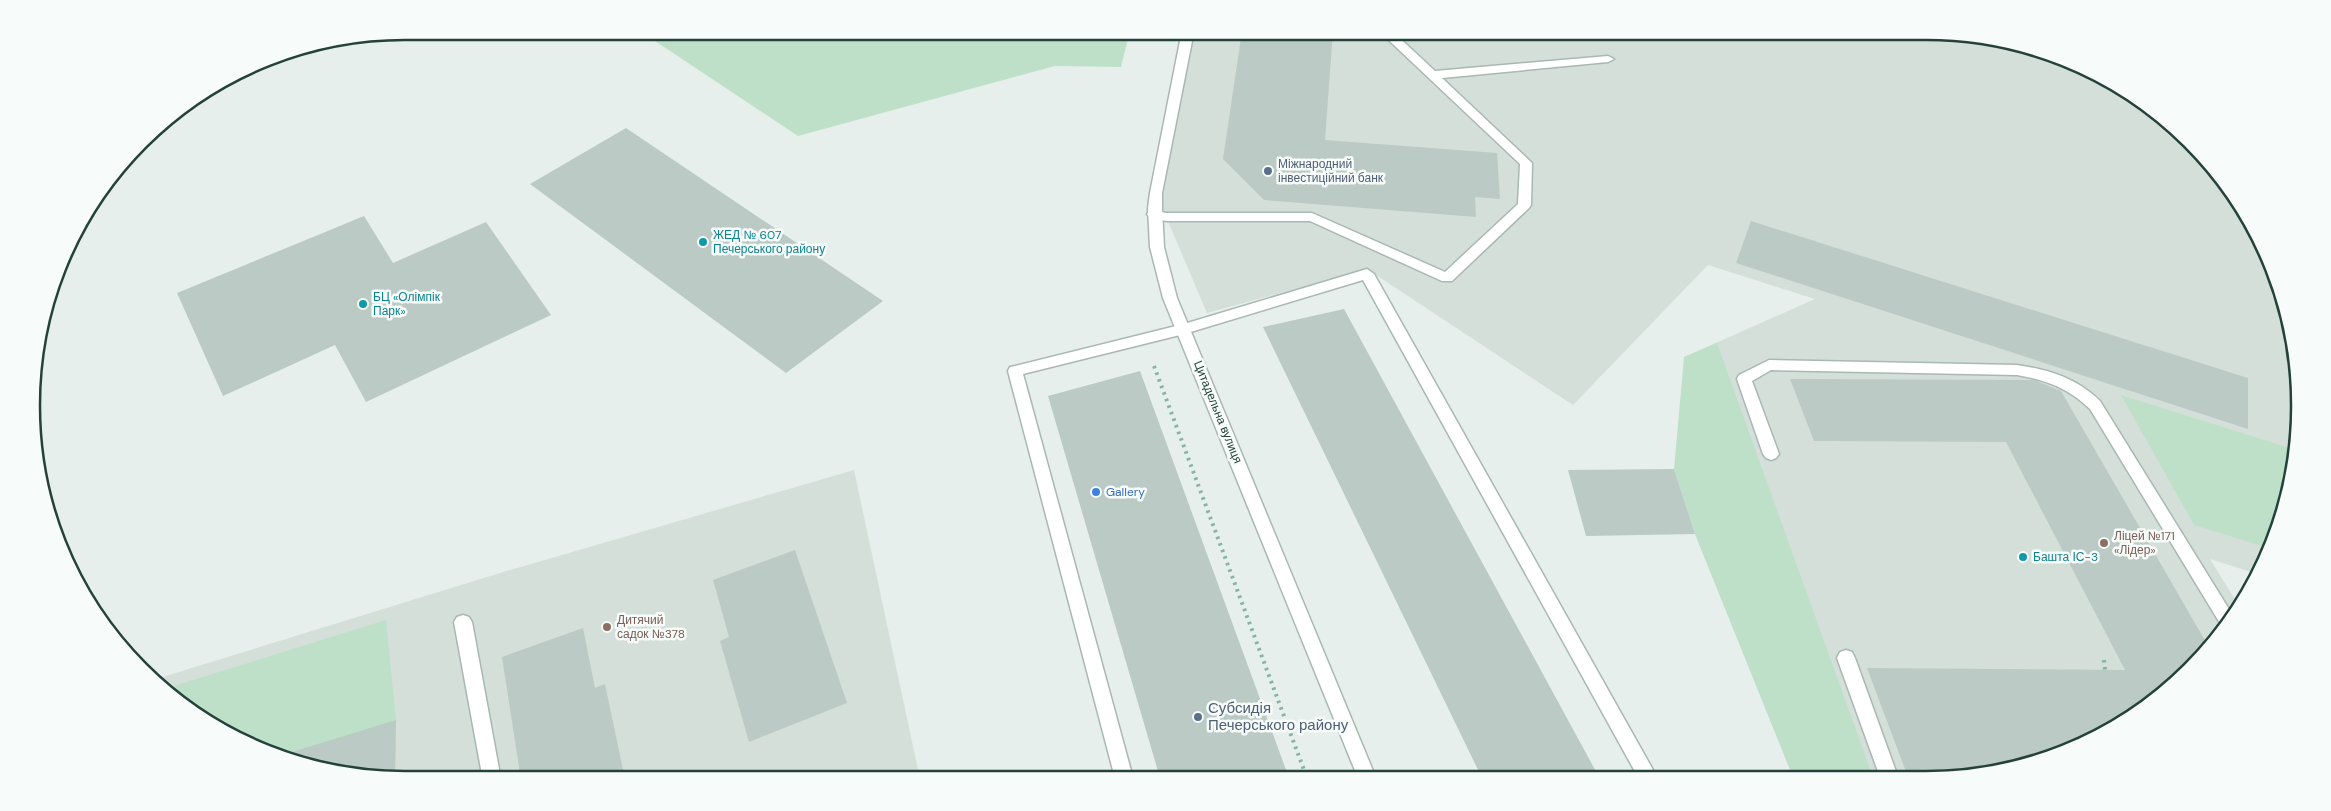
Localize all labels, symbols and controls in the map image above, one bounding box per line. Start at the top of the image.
place label: Міжнародний інвестиційний банк [1278,156,1384,186]
marker: Міжнародний інвестиційний банк [1262,165,1274,177]
place label: ЖЕД № 607 Печерського району [713,227,825,257]
marker: ЖЕД № 607 Печерського району [697,236,709,248]
place label: БЦ «Олімпік Парк» [373,289,441,319]
marker: БЦ «Олімпік Парк» [357,298,369,310]
street label: Цитадельна вулиця [1190,358,1246,466]
place label: Gallery [1106,484,1145,500]
marker: Gallery [1090,486,1102,498]
place label: Ліцей №171 «Лідер» [2114,528,2175,558]
marker: Ліцей №171 «Лідер» [2098,537,2110,549]
place label: Башта ІС-3 [2033,549,2098,565]
marker: Башта ІС-3 [2017,551,2029,563]
place label: Дитячий садок №378 [617,612,685,642]
marker: Дитячий садок №378 [601,621,613,633]
place label: Субсидія Печерського району [1208,698,1349,735]
marker: Субсидія Печерського району [1192,711,1204,723]

